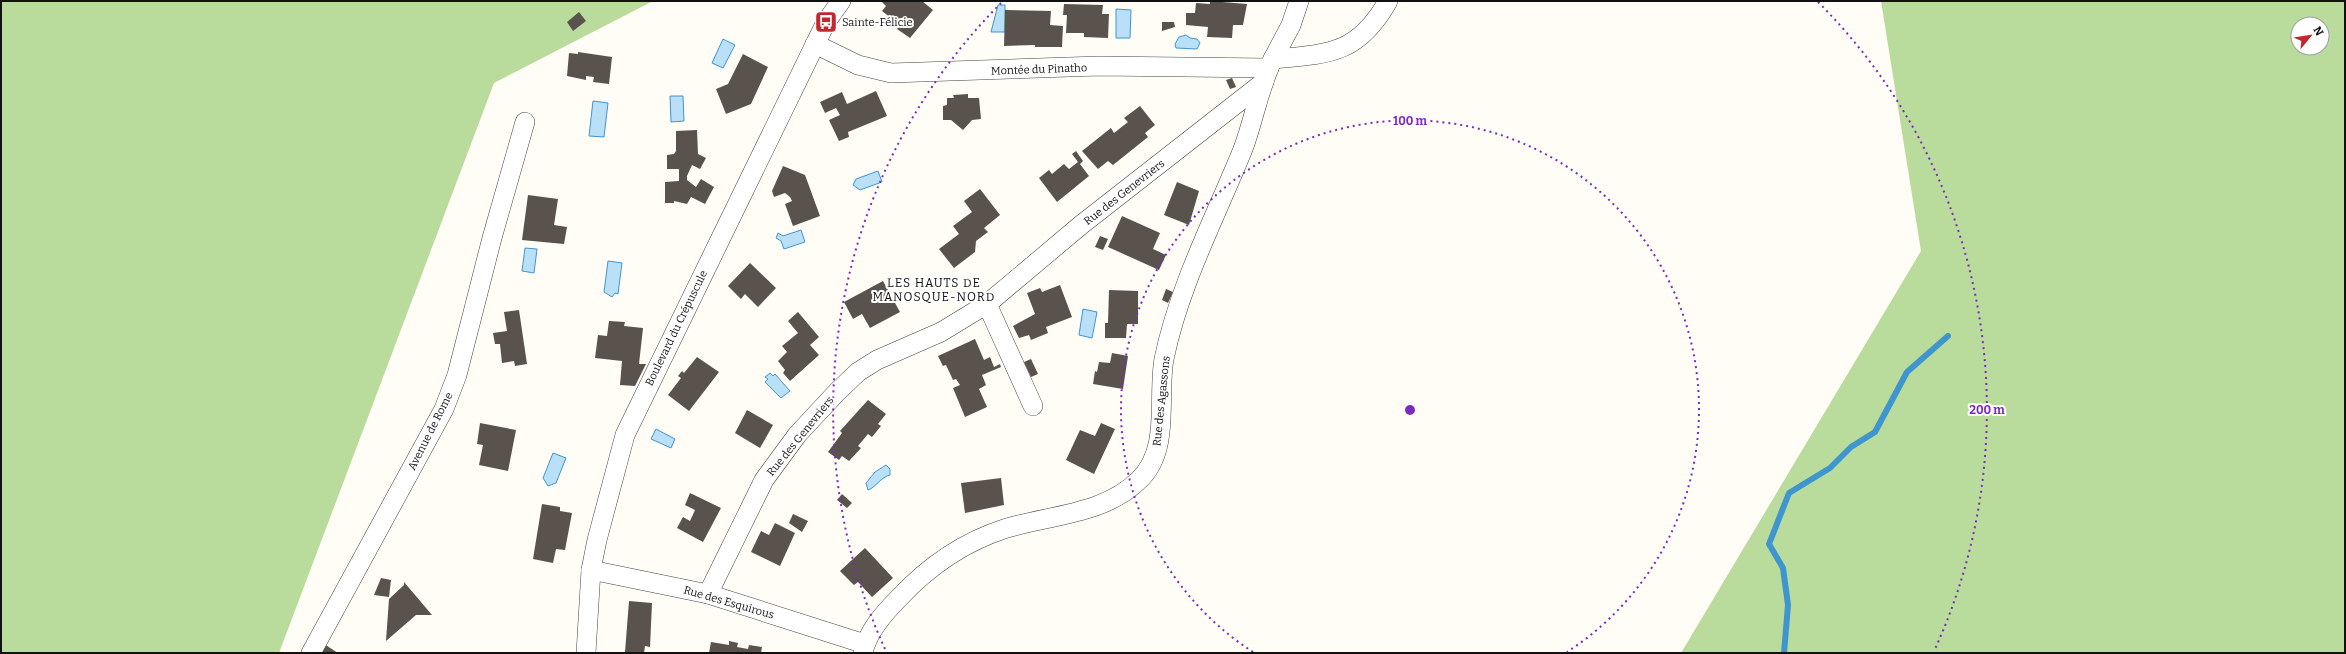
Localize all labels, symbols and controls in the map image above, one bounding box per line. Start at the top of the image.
bus stop icon: Sainte-Félicie [813,9,839,35]
place label: Sainte-Félicie [842,16,912,29]
north arrow [2290,16,2330,56]
text: N [2310,24,2326,39]
street label: Montée du Pinatho [991,61,1087,78]
text: 100 m [1393,114,1428,128]
street label: Rue des Genevriers [1081,157,1167,228]
street label: Boulevard du Crépuscule [643,268,710,388]
district label: LES HAUTS DE MANOSQUE-NORD [873,276,995,304]
street label: Rue des Agassons [1150,355,1173,447]
street label: Avenue de Rome [405,390,456,472]
street label: Rue des Genevriers [764,394,836,479]
centre of rings [1403,403,1417,417]
text: 200 m [1969,403,2005,417]
street label: Rue des Esquirous [682,583,776,622]

